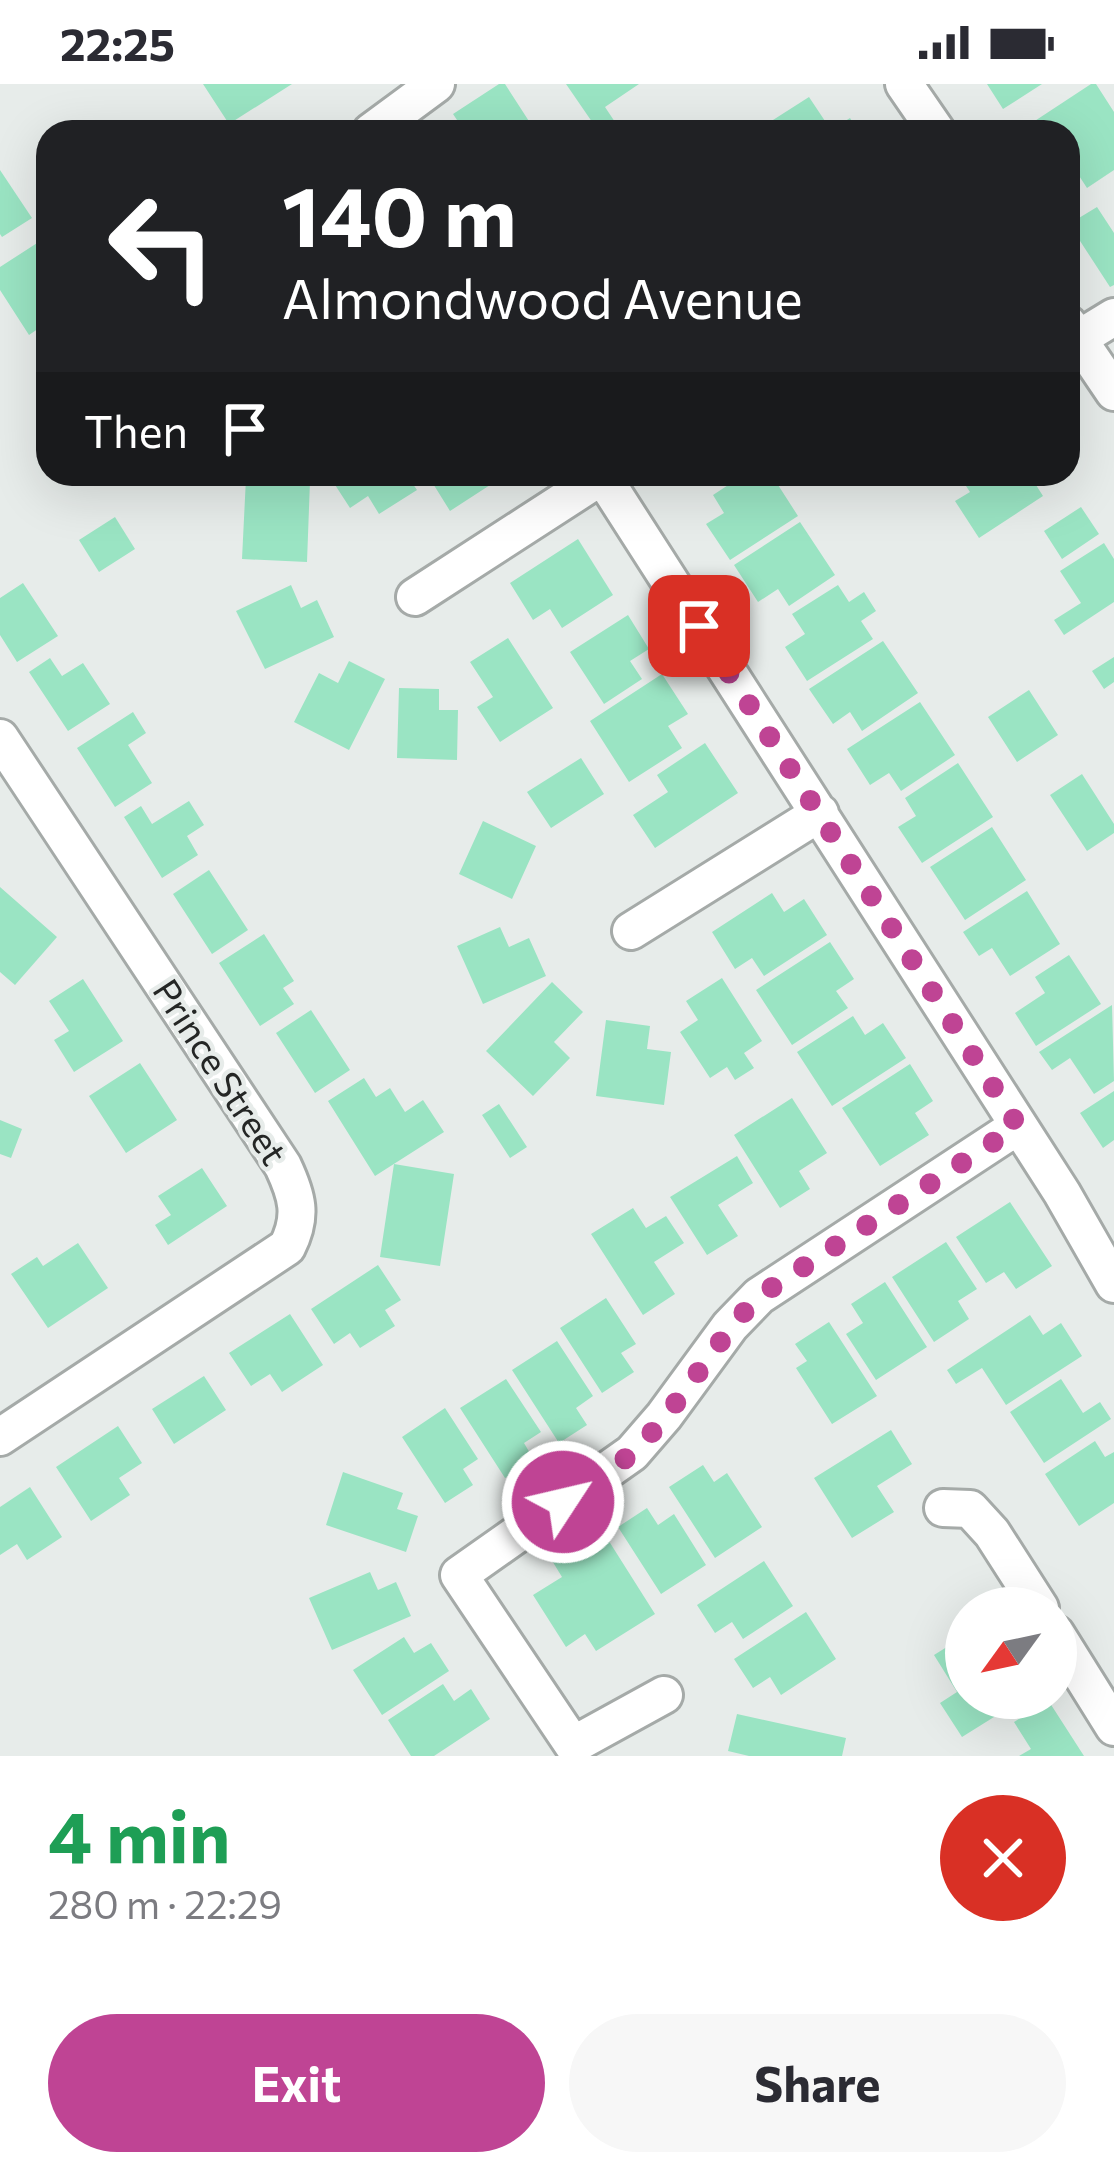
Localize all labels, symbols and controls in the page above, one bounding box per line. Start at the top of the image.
text: 22:25 [60,15,175,70]
text: 140 m [282,162,517,264]
icon: left [84,168,240,324]
text: Almondwood Avenue [282,264,803,330]
icon: arrive [212,396,278,462]
text: Then [84,402,188,457]
pin [648,575,750,677]
icon: arrive [666,593,732,659]
street label: Prince Street [145,970,298,1172]
position arrow [500,1439,626,1565]
north arrow [945,1587,1077,1719]
map controls [945,1587,1077,1719]
text: 4 min [48,1790,230,1878]
button: close [940,1795,1066,1921]
text: 280 m · 22:29 [48,1879,282,1927]
button: Exit [48,2014,545,2152]
button: Share [569,2014,1066,2152]

